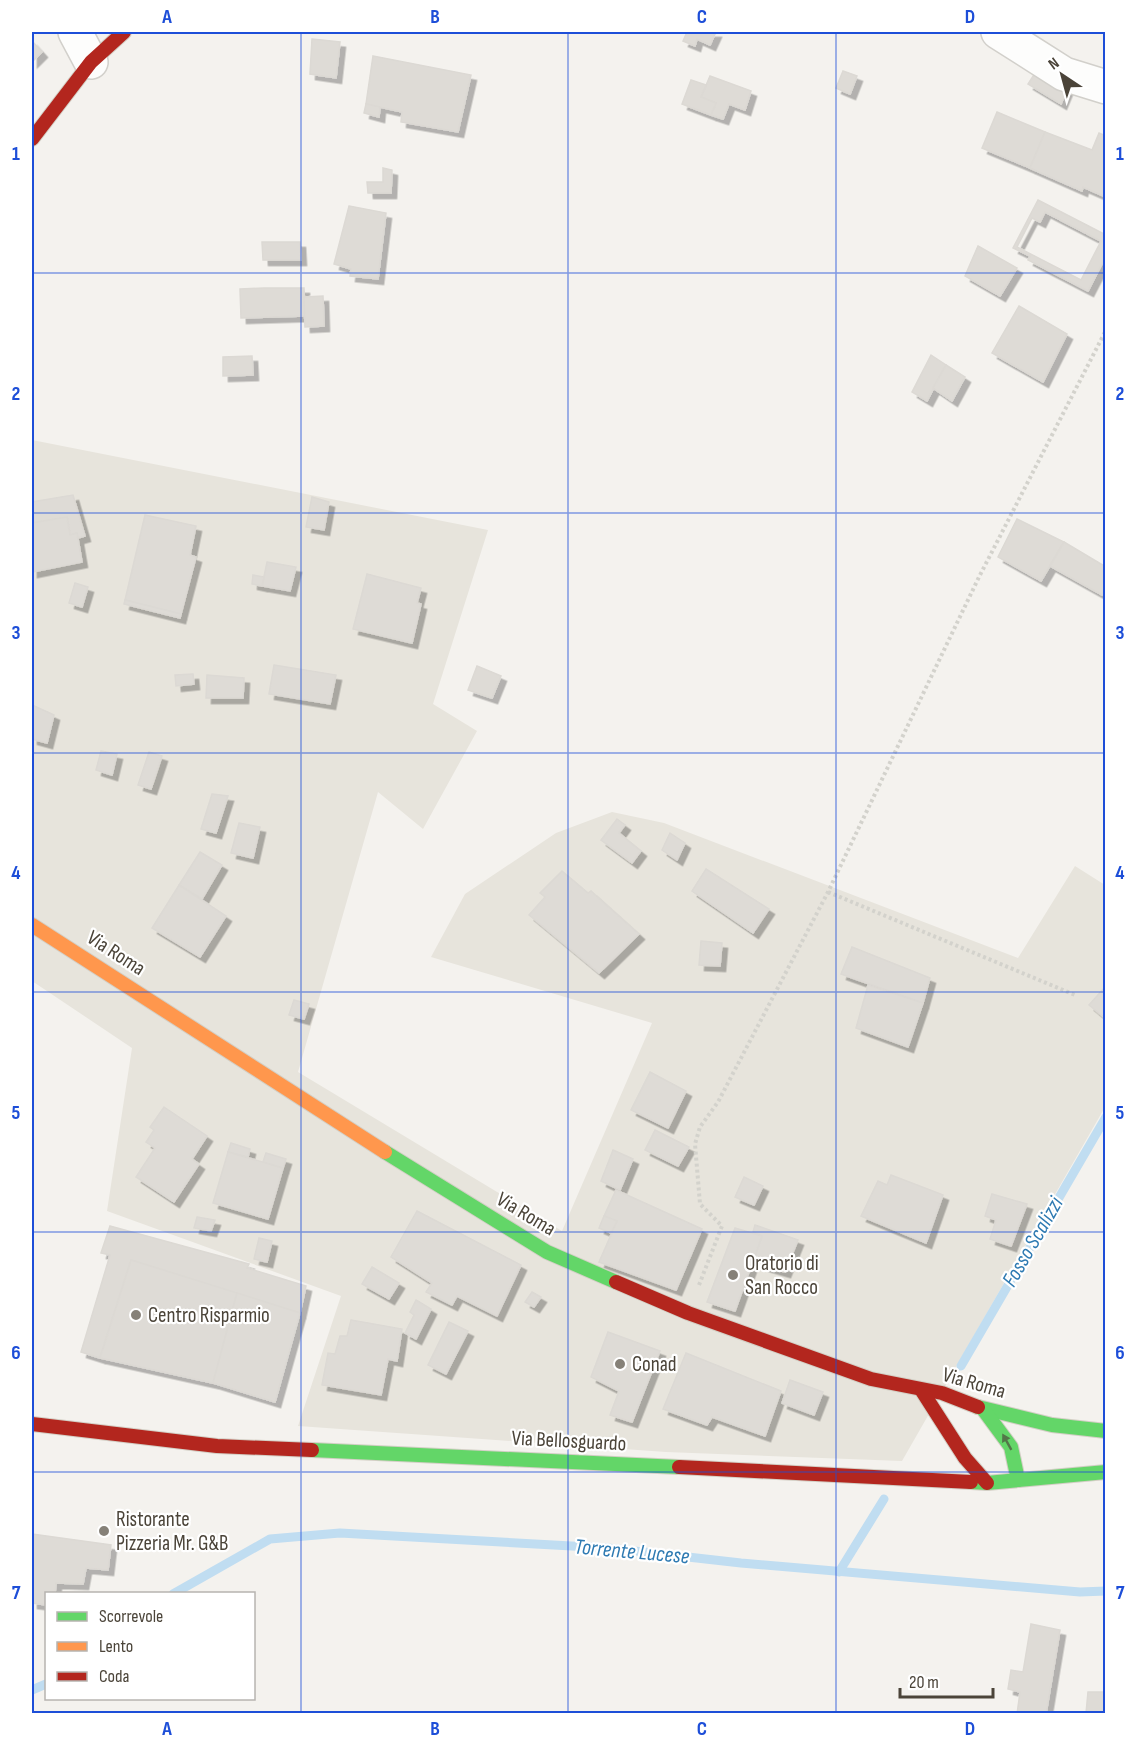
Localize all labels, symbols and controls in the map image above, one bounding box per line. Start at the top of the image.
text: A [161,5,172,29]
text: B [430,5,440,29]
text: C [697,5,707,29]
text: D [965,5,975,29]
north arrow [1032,45,1092,105]
text: N [1045,54,1063,74]
text: 1 [12,142,20,166]
text: 1 [1116,142,1124,166]
text: 2 [12,382,20,406]
text: 2 [1116,382,1124,406]
text: 3 [12,621,21,645]
text: 3 [1116,621,1125,645]
text: 4 [11,861,21,885]
text: 4 [1115,861,1125,885]
street label: Via Roma [82,925,150,981]
text: 5 [12,1101,21,1125]
text: 5 [1116,1101,1125,1125]
street label: Via Roma [492,1187,560,1241]
water label: Fosso Scalizzi [997,1191,1070,1292]
place label: Oratorio di San Rocco [745,1251,819,1300]
marker: Oratorio di San Rocco [726,1268,740,1282]
place label: Centro Risparmio [148,1303,270,1328]
marker: Centro Risparmio [129,1308,143,1322]
text: 6 [11,1341,21,1365]
text: 6 [1115,1341,1125,1365]
place label: Conad [632,1352,677,1377]
marker: Conad [613,1357,627,1371]
street label: Via Roma [940,1362,1008,1404]
street label: Via Bellosguardo [511,1426,627,1456]
one-way arrow [1002,1433,1012,1450]
place label: Ristorante Pizzeria Mr. G&B [116,1507,228,1556]
marker: Ristorante Pizzeria Mr. G&B [97,1524,111,1538]
water label: Torrente Lucese [573,1534,691,1571]
text: 7 [12,1581,21,1605]
text: 7 [1116,1581,1125,1605]
legend [45,1592,255,1700]
text: Scorrevole [99,1606,163,1627]
text: Lento [99,1636,133,1657]
scale bar [900,1661,993,1699]
text: Coda [99,1666,130,1687]
text: 20 m [909,1672,939,1693]
text: A [161,1717,172,1741]
text: B [430,1717,440,1741]
text: C [697,1717,707,1741]
text: D [965,1717,975,1741]

